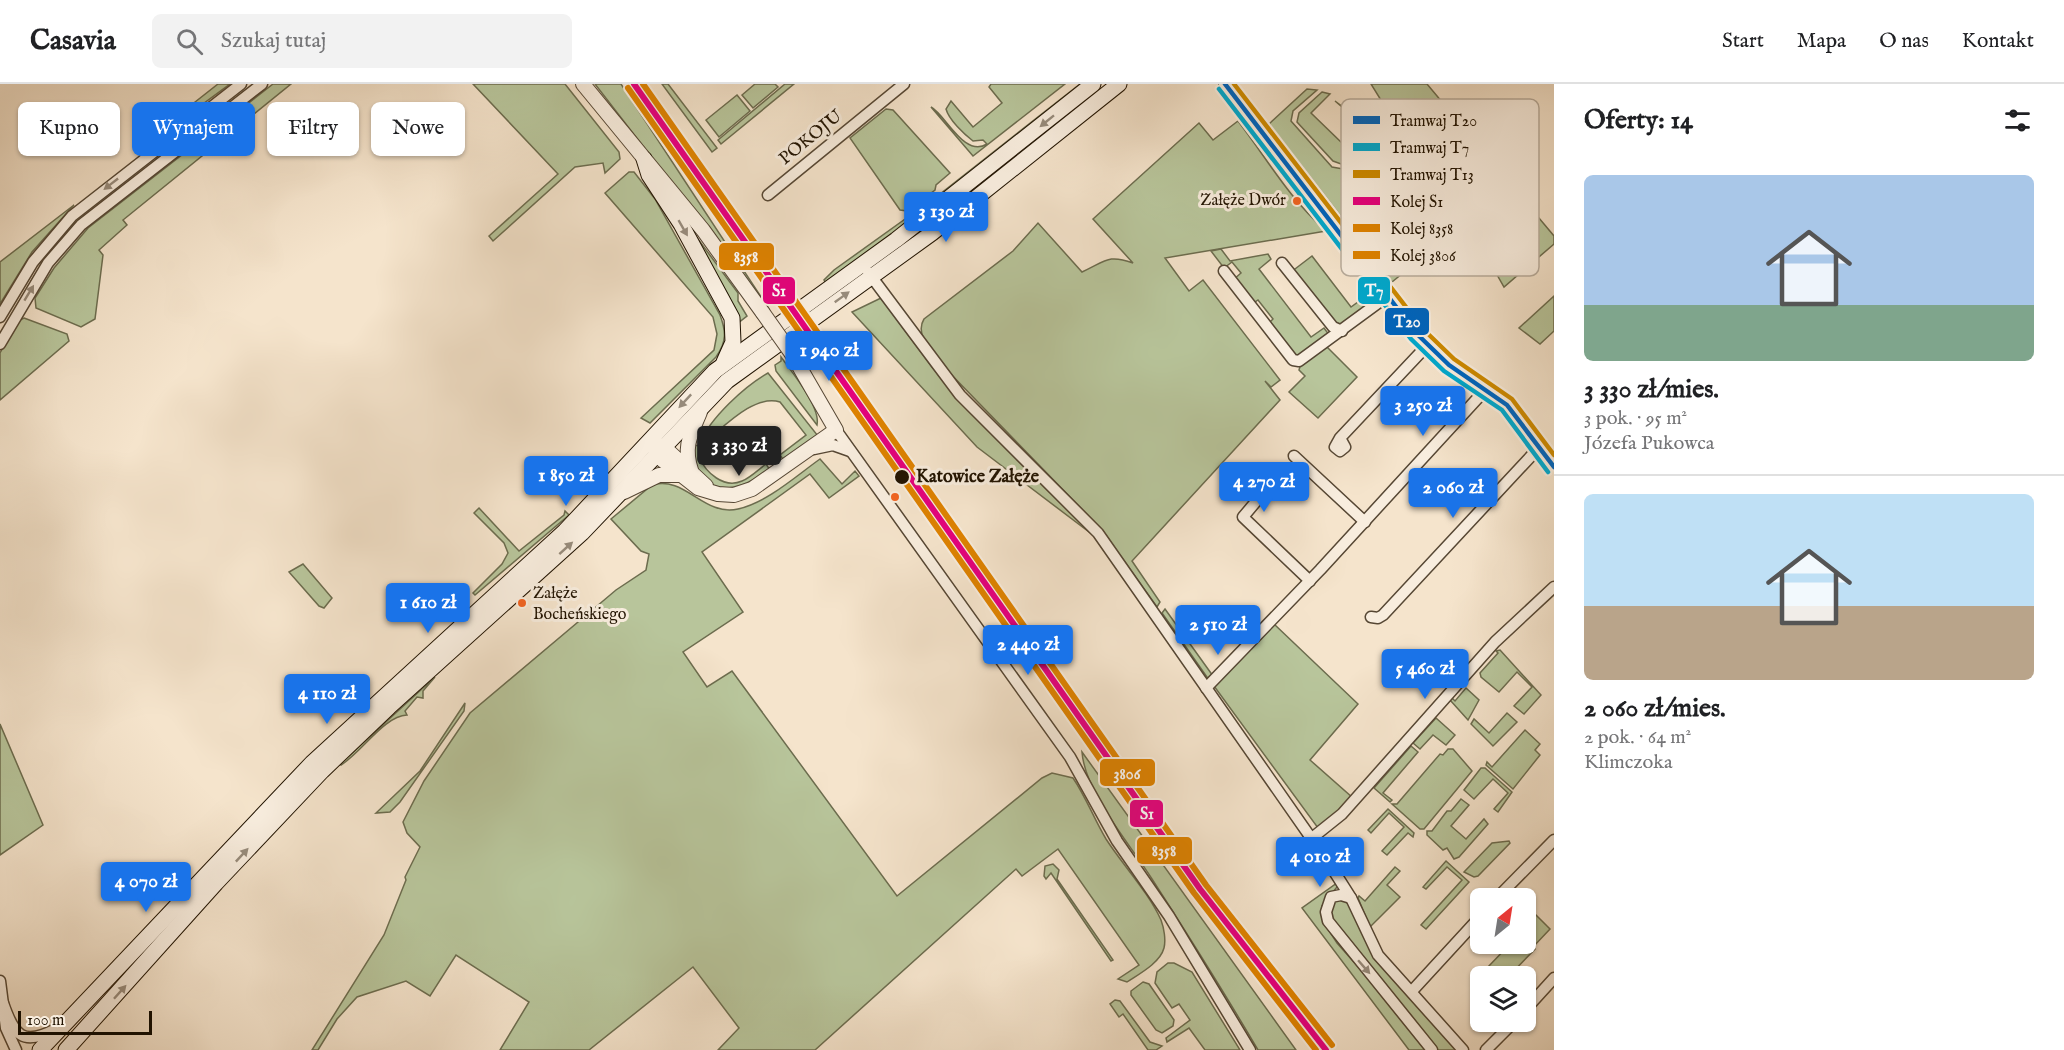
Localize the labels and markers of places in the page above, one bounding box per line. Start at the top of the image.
place label: Załęże Dwór [1200,191,1286,211]
pin: 3 130 zł [884,192,1008,243]
marker: Załęże Dwór [1291,195,1303,207]
pin: 1 940 zł [767,331,891,382]
pin: 3 250 zł [1361,386,1485,437]
pin: 3 330 zł [677,426,801,477]
pin: 1 850 zł [504,456,628,507]
pin: 4 270 zł [1202,462,1326,513]
place label: Katowice Załęże [916,466,1040,489]
marker: Katowice Załęże [893,468,911,486]
pin: 2 060 zł [1391,468,1515,519]
unlabelled marker [889,491,901,503]
pin: 1 610 zł [366,583,490,634]
place label: Załęże Bocheńskiego [533,584,627,625]
marker: Załęże Bocheńskiego [516,597,528,609]
pin: 2 510 zł [1156,605,1280,656]
pin: 2 440 zł [966,625,1090,676]
pin: 5 460 zł [1363,649,1487,700]
pin: 4 110 zł [265,674,389,725]
pin: 4 010 zł [1258,837,1382,888]
pin: 4 070 zł [84,862,208,913]

